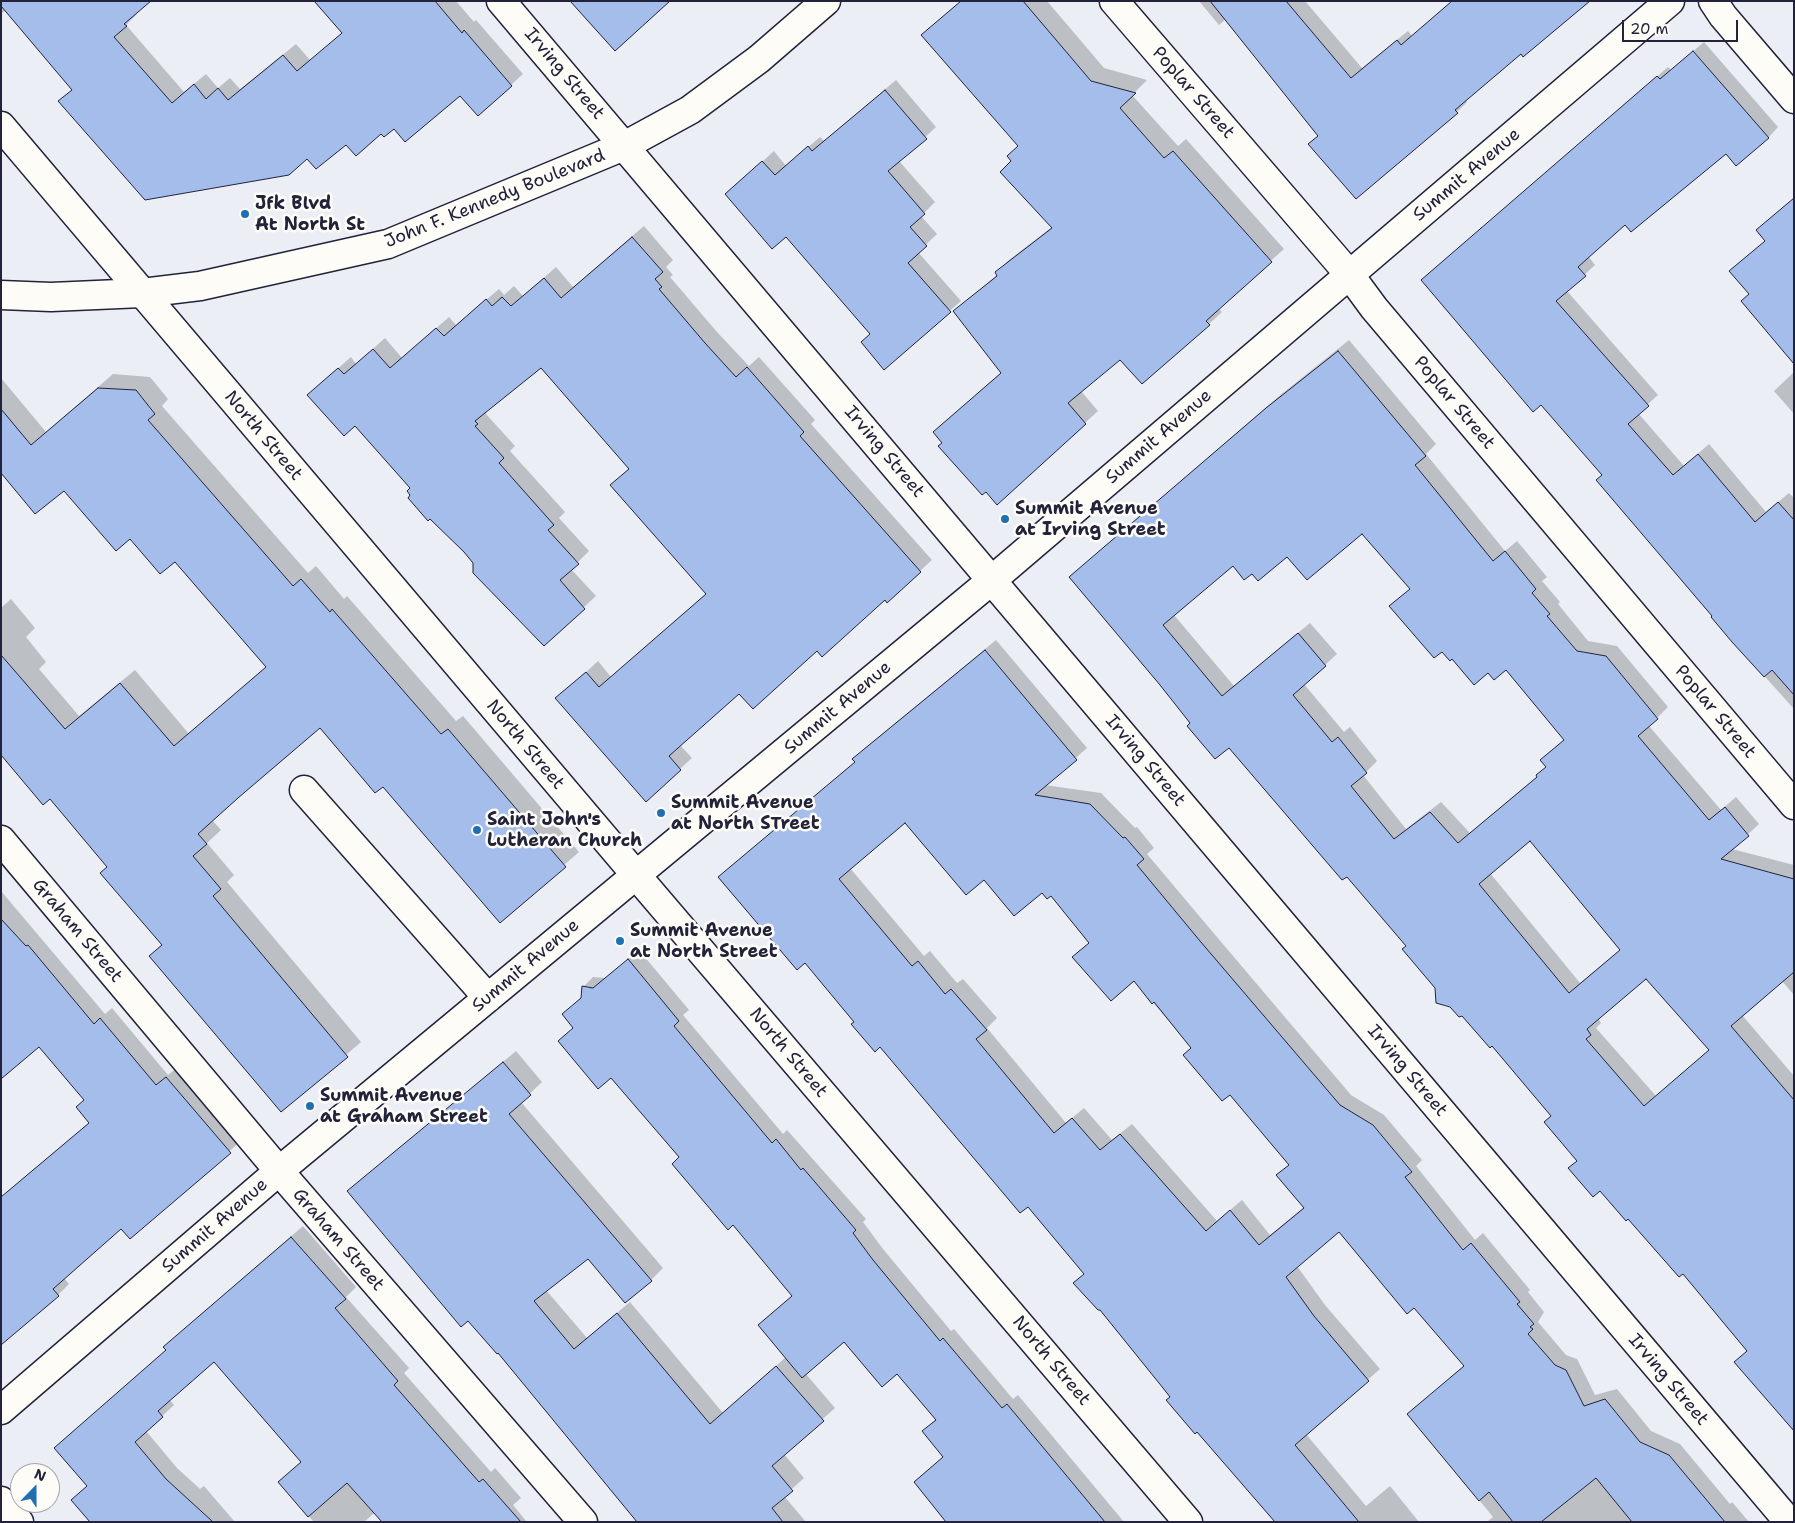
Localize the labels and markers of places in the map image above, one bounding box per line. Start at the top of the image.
place label: Jfk Blvd At North St [255,193,365,235]
marker: Jfk Blvd At North St [239,208,251,220]
place label: Summit Avenue at Irving Street [1015,498,1165,540]
marker: Summit Avenue at Irving Street [999,513,1011,525]
place label: Summit Avenue at North STreet [671,792,819,834]
marker: Summit Avenue at North STreet [655,807,667,819]
place label: Saint John's Lutheran Church [487,809,642,852]
marker: Saint John's Lutheran Church [471,824,483,836]
place label: Summit Avenue at North Street [630,920,777,962]
marker: Summit Avenue at North Street [614,935,626,947]
place label: Summit Avenue at Graham Street [320,1085,488,1128]
marker: Summit Avenue at Graham Street [304,1100,316,1112]

